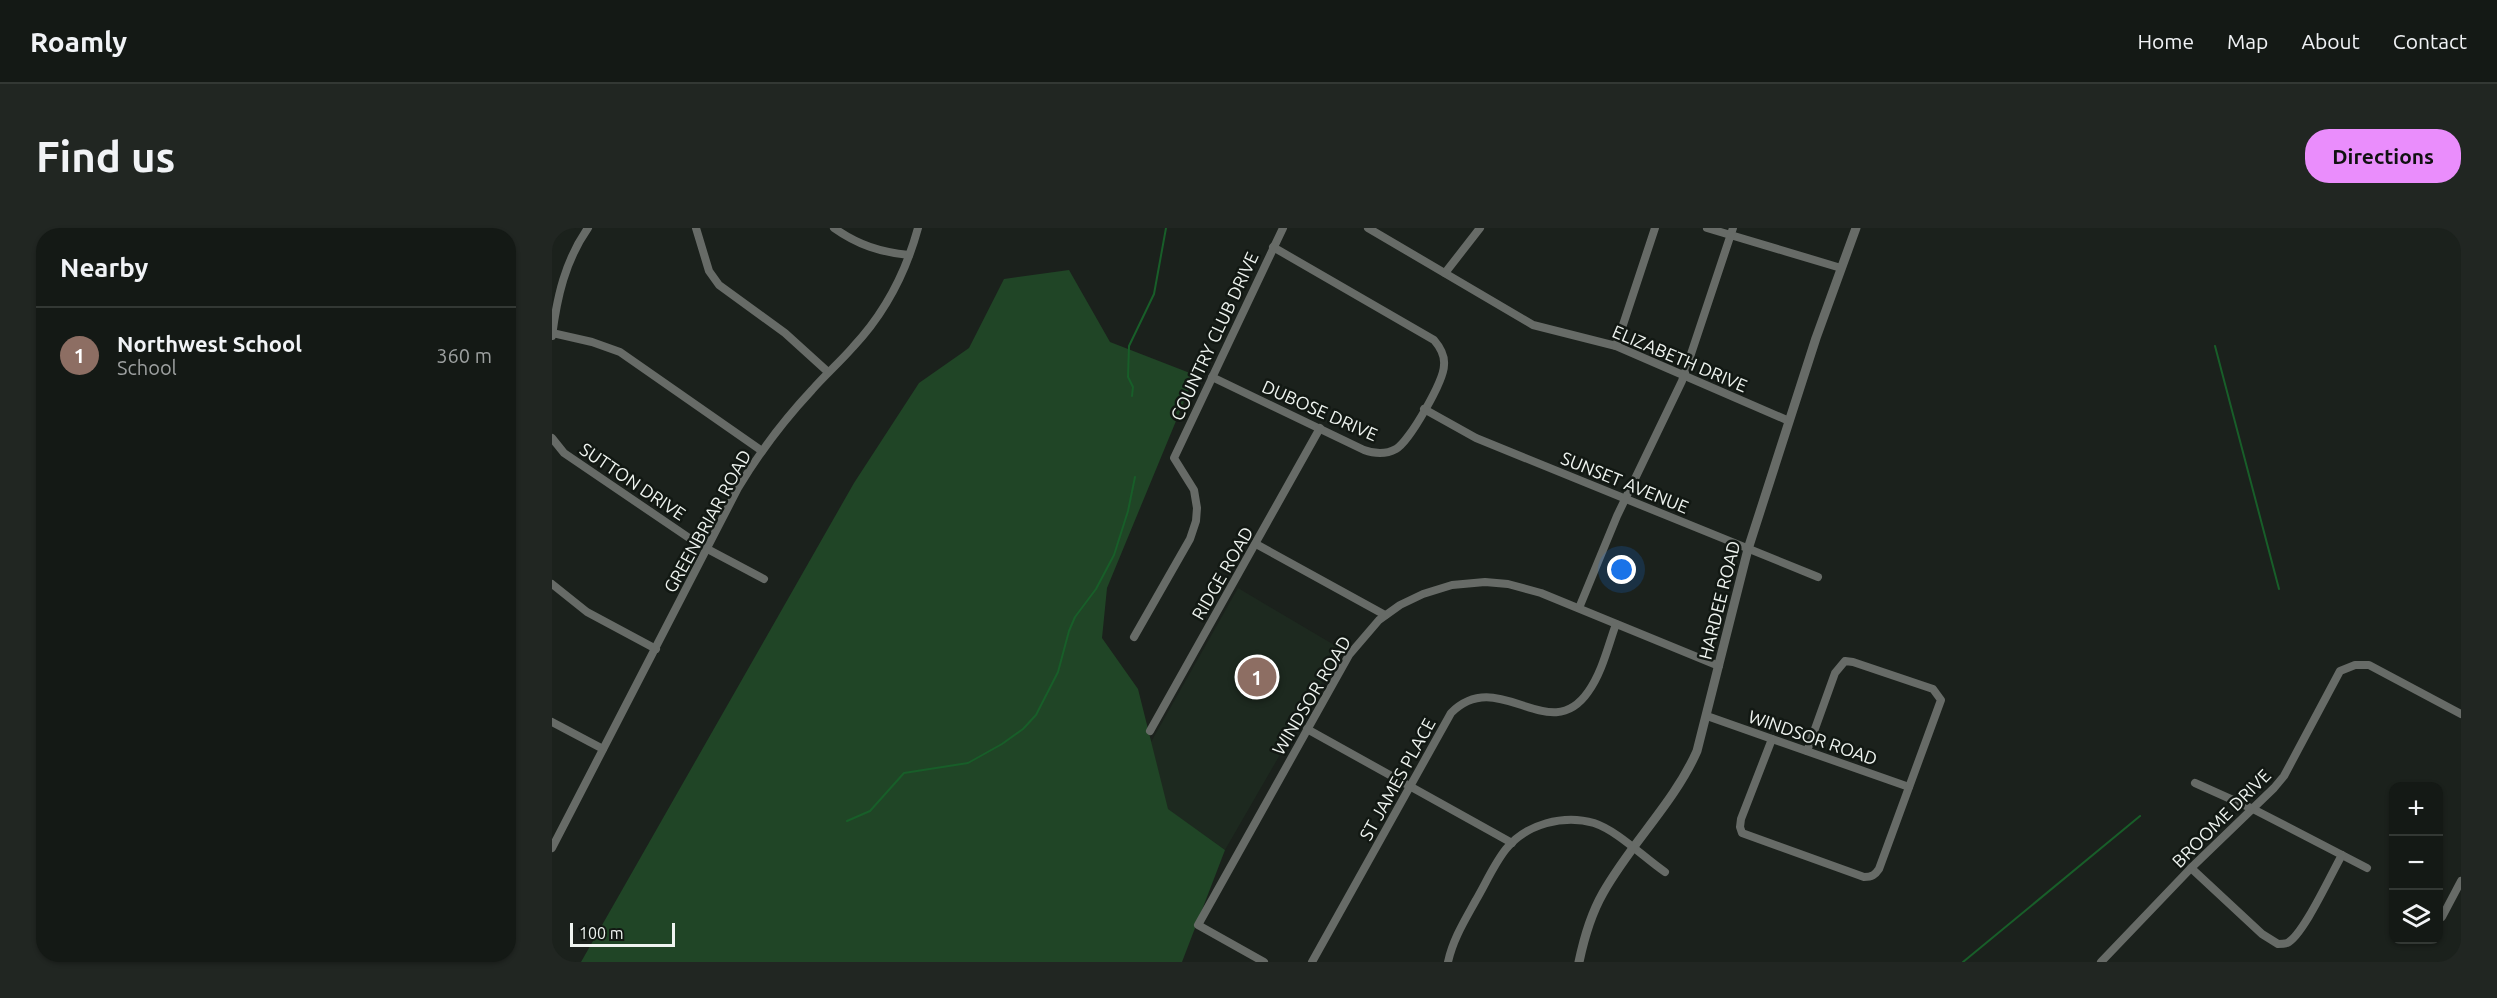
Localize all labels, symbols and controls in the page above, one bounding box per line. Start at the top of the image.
text: Roamly [30,26,127,57]
text: Home [2137,29,2194,53]
text: Map [2227,29,2268,53]
text: About [2301,29,2360,53]
text: Contact [2393,29,2467,53]
button: Directions [2305,129,2461,183]
text: Find us [36,133,175,180]
street label: COUNTRY CLUB DRIVE [1166,249,1262,423]
text: Nearby [60,253,148,282]
street label: ELIZABETH DRIVE [1610,321,1750,395]
text: Northwest School [117,331,302,356]
text: 1 [74,344,85,367]
text: 360 m [436,344,492,367]
text: School [117,356,177,379]
street label: DUBOSE DRIVE [1259,376,1381,444]
street label: SUTTON DRIVE [576,438,690,524]
street label: GREENBRIAR ROAD [659,446,755,596]
street label: SUNSET AVENUE [1558,447,1692,517]
street label: RIDGE ROAD [1187,523,1257,623]
street label: HARDEE ROAD [1695,538,1743,662]
your location [1607,555,1636,584]
street label: WINDSOR ROAD [1268,632,1354,758]
pin: 1 [1238,654,1276,700]
street label: WINDSOR ROAD [1746,706,1880,768]
street label: ST JAMES PLACE [1355,714,1439,844]
street label: BROOME DRIVE [2168,765,2274,871]
map controls [2389,782,2443,944]
button: + [2389,782,2443,836]
button: − [2389,836,2443,890]
button: layers [2389,890,2443,944]
scale bar [570,920,675,948]
text: 100 m [579,924,624,942]

